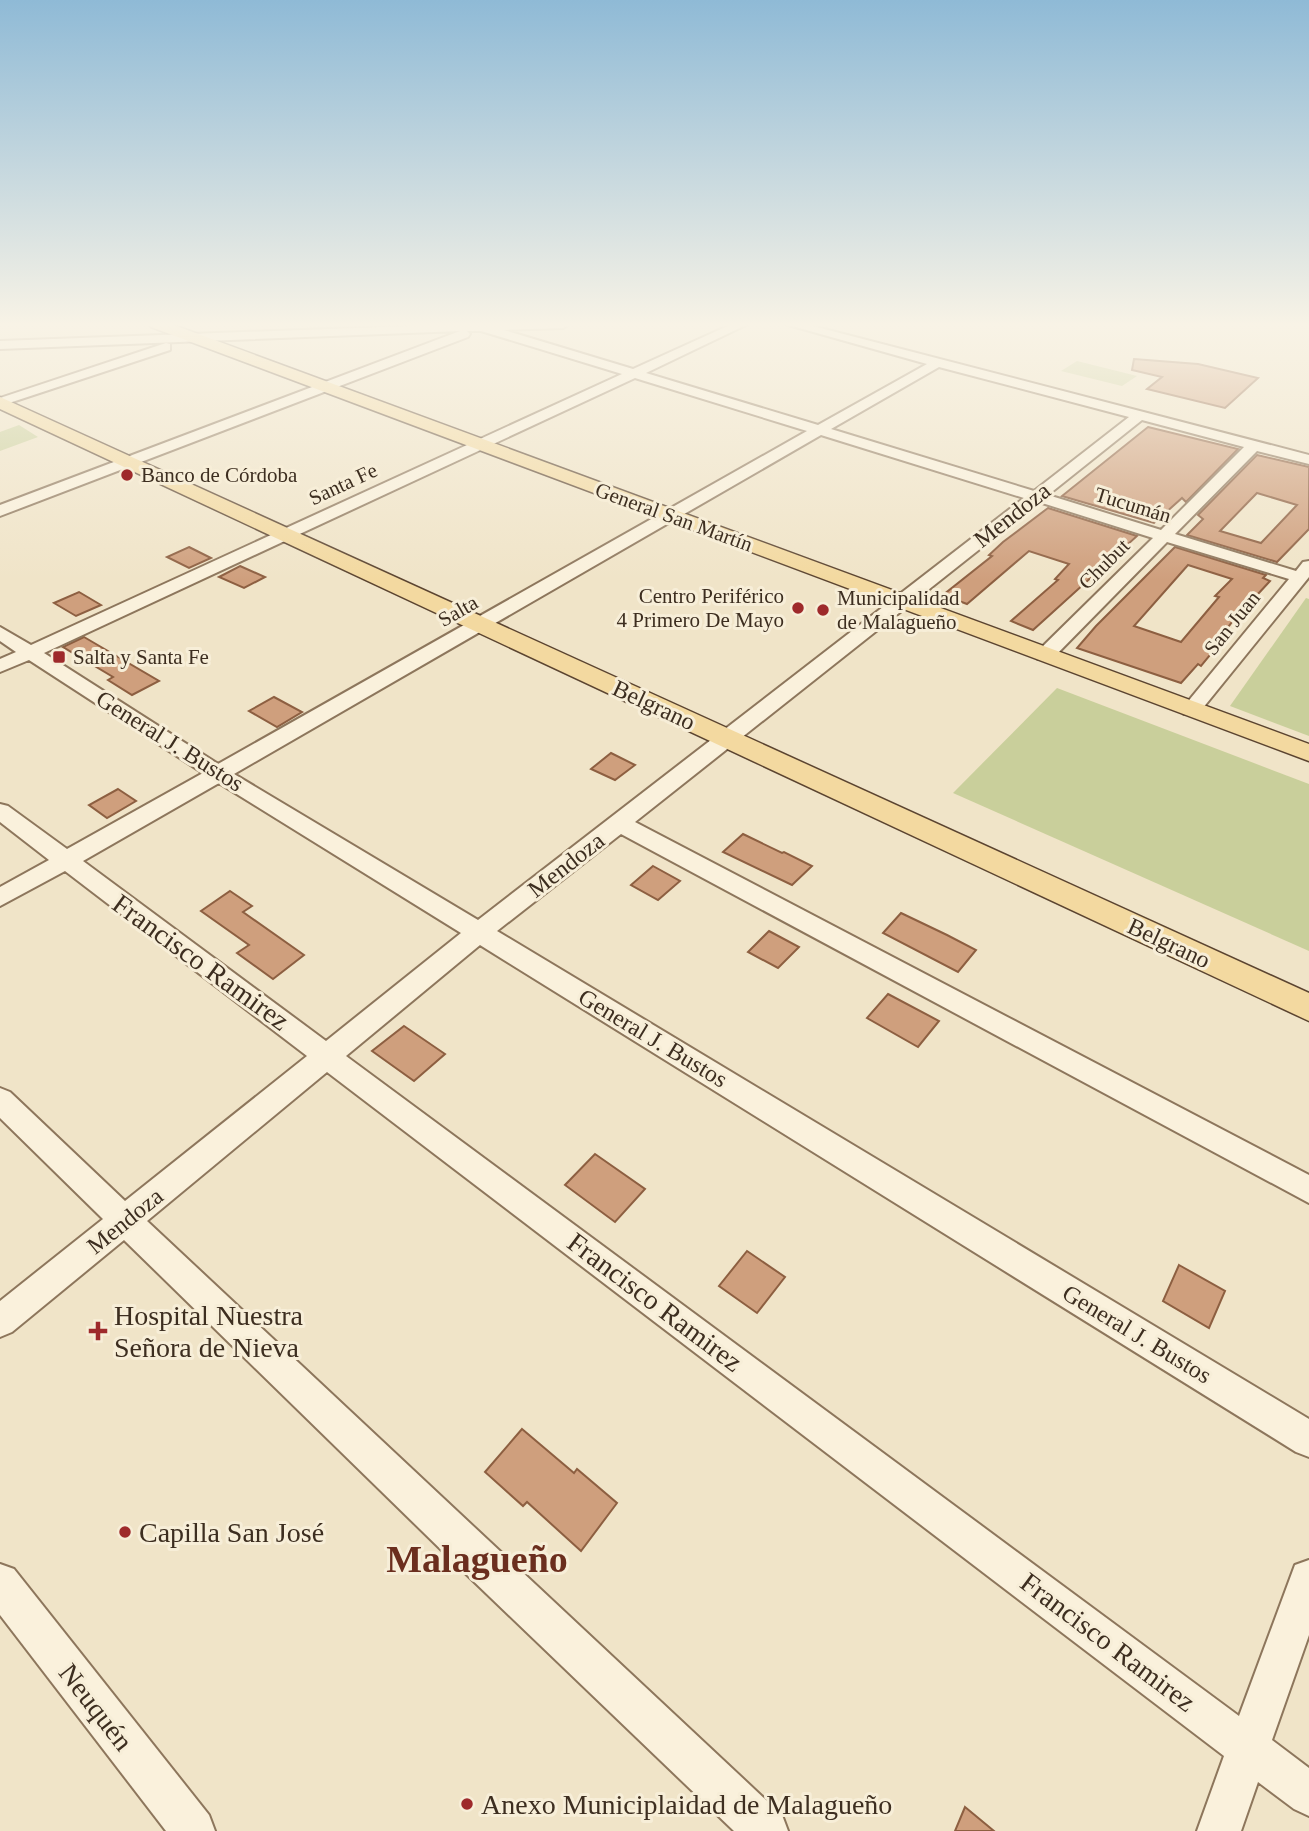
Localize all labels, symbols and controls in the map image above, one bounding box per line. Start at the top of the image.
street label: Santa Fe [305,458,381,510]
place label: Banco de Córdoba [141,463,298,487]
marker: Banco de Córdoba [119,467,135,483]
street label: General San Martín [592,477,756,557]
street label: Mendoza [969,477,1055,553]
street label: Tucumán [1092,482,1175,528]
street label: Chubut [1074,534,1134,594]
place label: Centro Periférico 4 Primero De Mayo [617,584,784,632]
place label: Municipalidad de Malagueño [837,586,960,634]
street label: San Juan [1199,586,1265,660]
street label: Salta [434,590,483,632]
marker: Centro Periférico 4 Primero De Mayo [790,600,806,616]
marker: Municipalidad de Malagueño [815,602,831,618]
place label: Salta y Santa Fe [73,645,209,669]
marker: Salta y Santa Fe [51,649,67,665]
street label: Belgrano [609,675,699,735]
street label: General J. Bustos [92,685,248,797]
street label: Mendoza [523,827,609,903]
street label: Francisco Ramirez [107,888,295,1036]
street label: Belgrano [1124,913,1214,973]
street label: General J. Bustos [574,983,732,1093]
street label: Mendoza [82,1183,168,1259]
street label: Francisco Ramirez [562,1226,748,1378]
street label: General J. Bustos [1058,1279,1216,1389]
place label: Hospital Nuestra Señora de Nieva [114,1300,304,1363]
marker: Hospital Nuestra Señora de Nieva [88,1321,108,1341]
place label: Capilla San José [139,1517,324,1548]
marker: Capilla San José [117,1524,133,1540]
district label: Malagueño [386,1538,568,1580]
street label: Francisco Ramirez [1015,1566,1201,1718]
street label: Neuquén [53,1658,139,1756]
place label: Anexo Municiplaidad de Malagueño [481,1789,892,1820]
marker: Anexo Municiplaidad de Malagueño [459,1796,475,1812]

